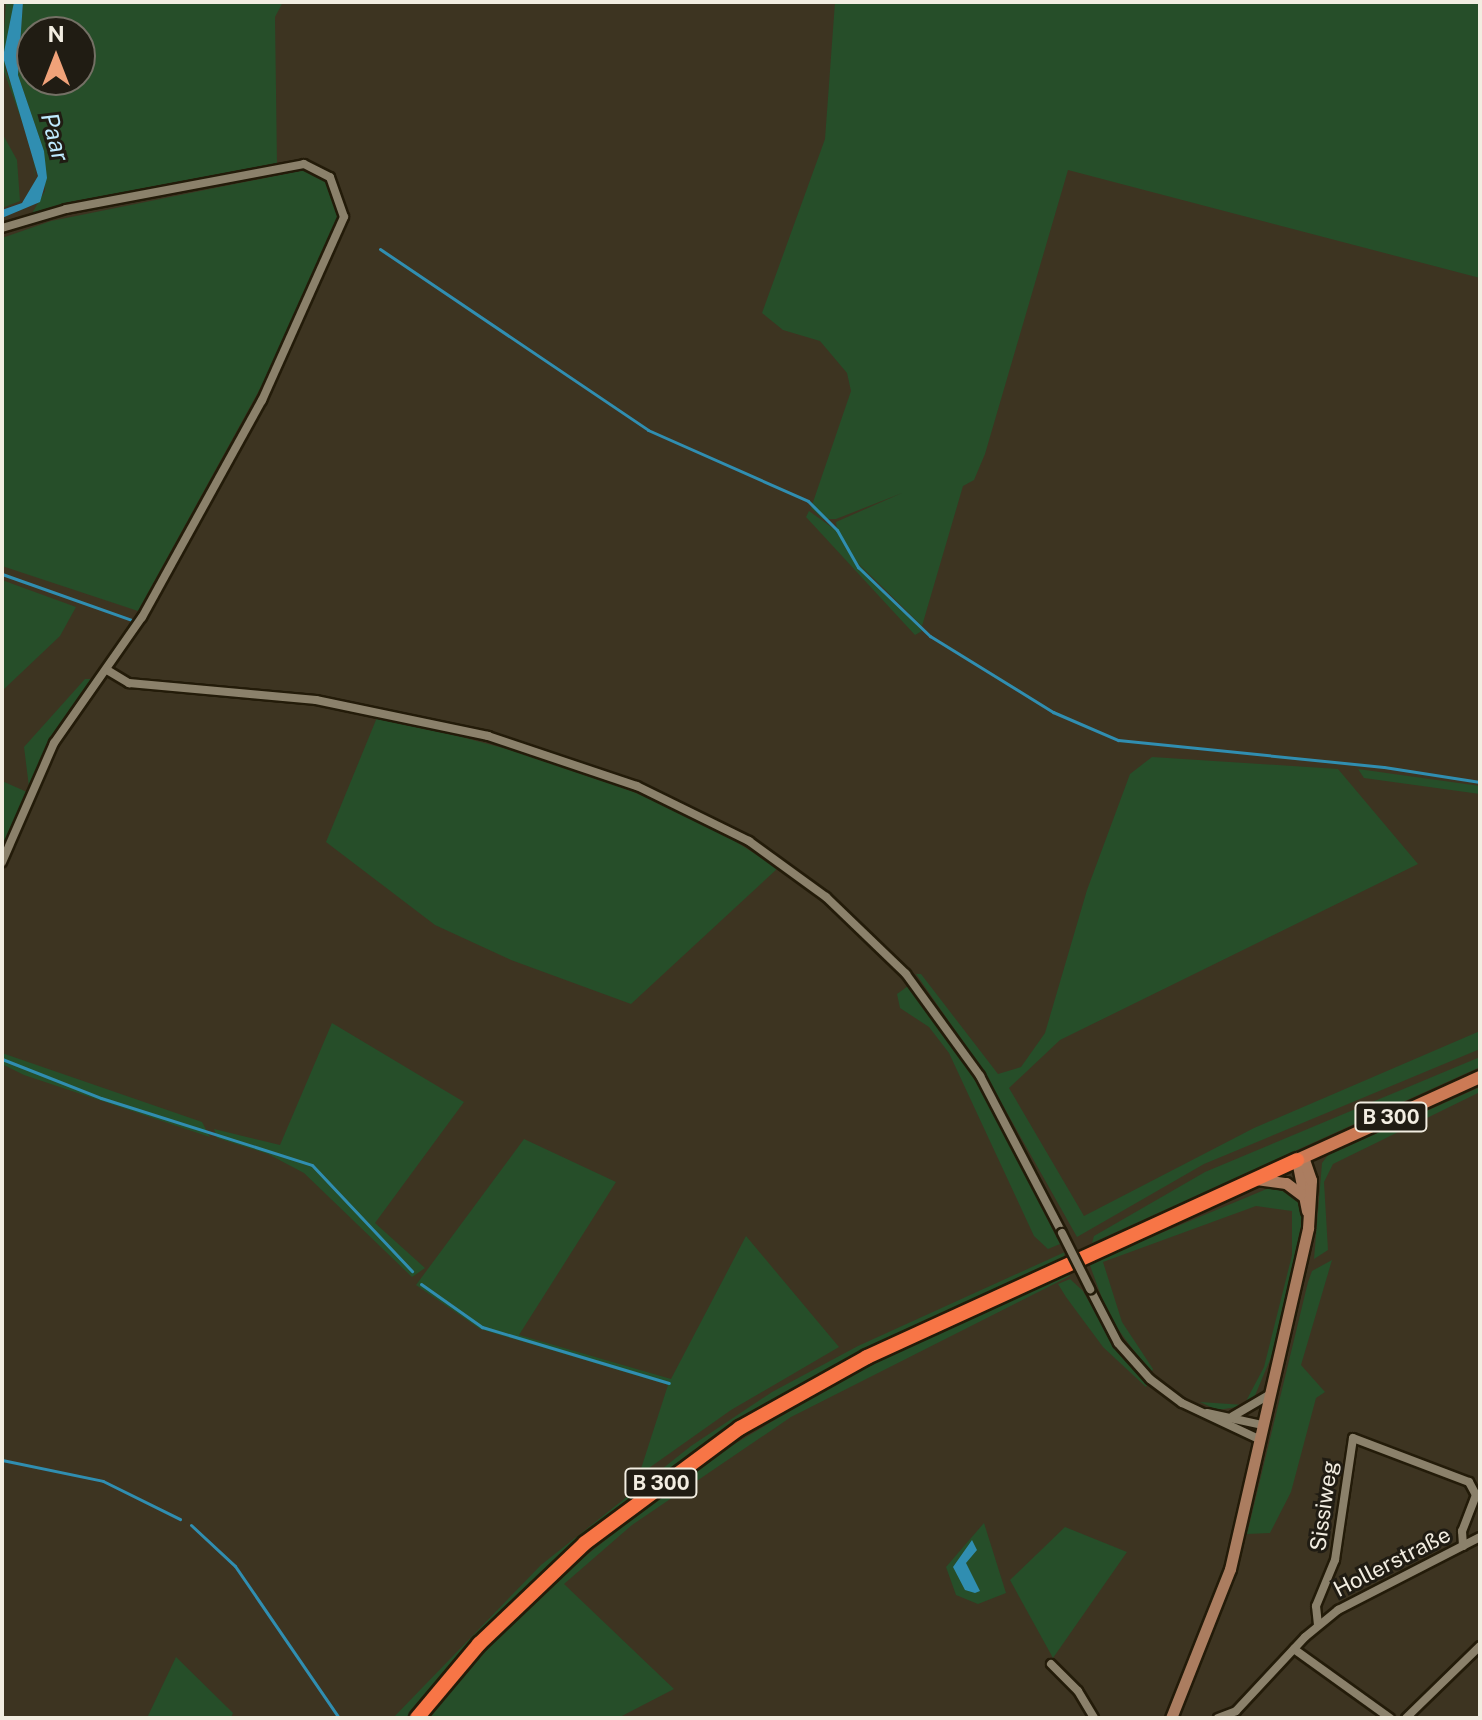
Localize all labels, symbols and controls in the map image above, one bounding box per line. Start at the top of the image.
north arrow [16,16,96,96]
text: N [47,21,65,47]
water label: Paar [35,110,75,164]
road number: B 300 [1353,1101,1429,1133]
street label: Sissiweg [1305,1459,1343,1553]
road number: B 300 [623,1467,699,1499]
street label: Hollerstraße [1329,1521,1455,1603]

